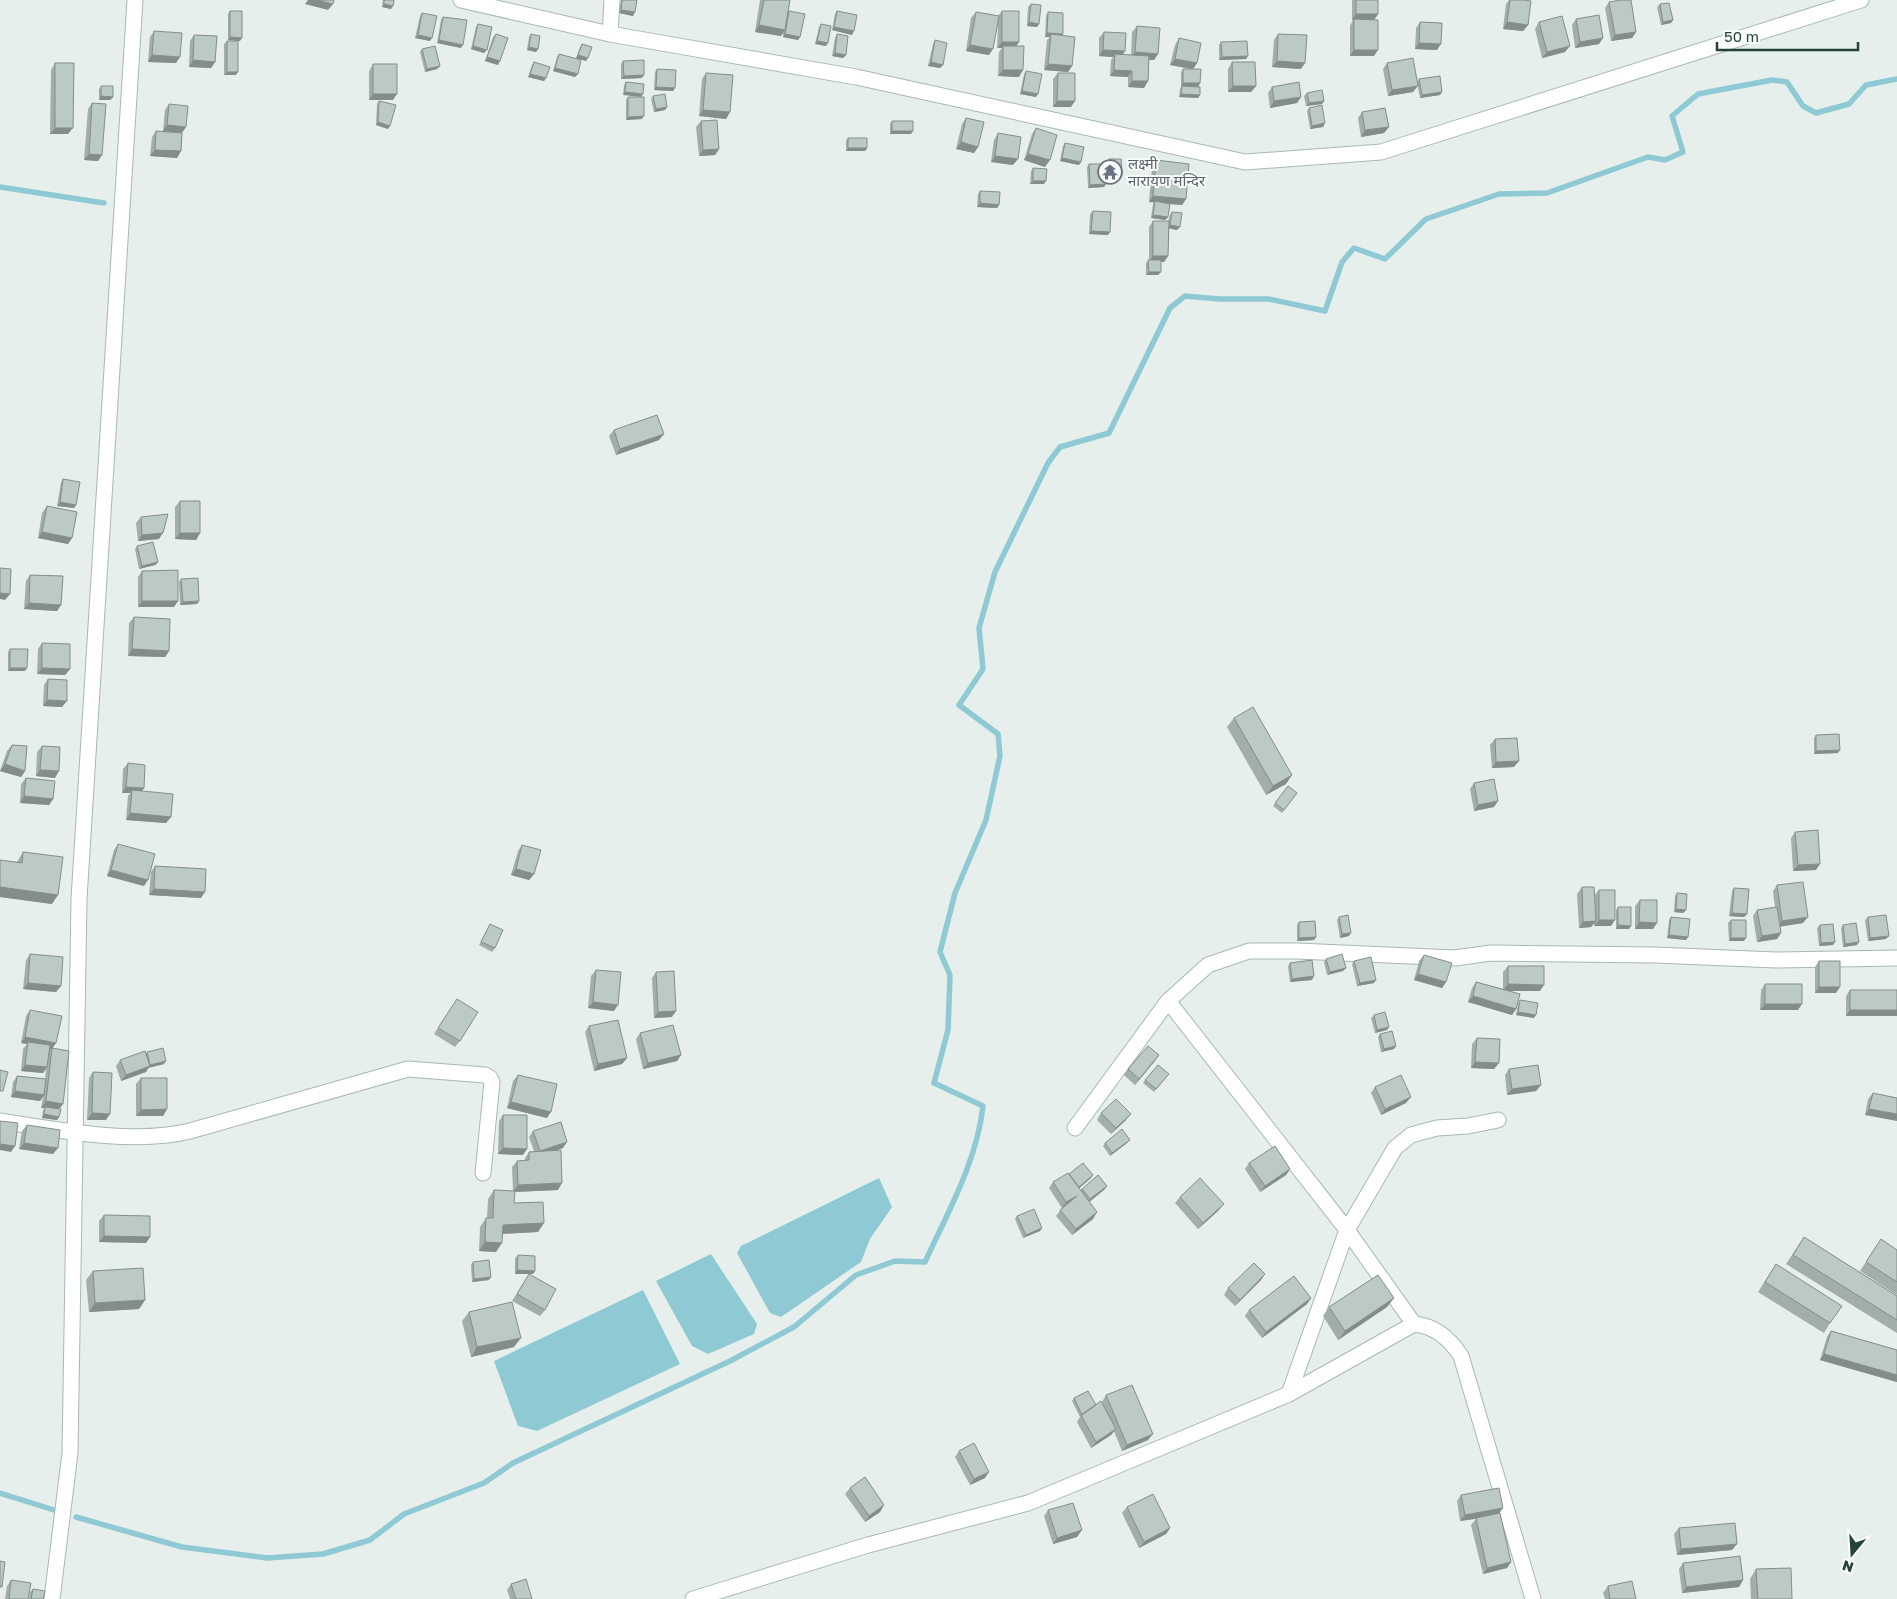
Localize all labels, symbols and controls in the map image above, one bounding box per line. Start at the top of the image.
scale bar [1717,20,1858,52]
text: 50 m [1724,27,1759,45]
place label: लक्ष्मी नारायण मन्दिर [1128,154,1206,189]
temple icon: लक्ष्मी नारायण मन्दिर [1097,159,1123,185]
north arrow [1827,1529,1877,1579]
text: N [1840,1557,1856,1577]

